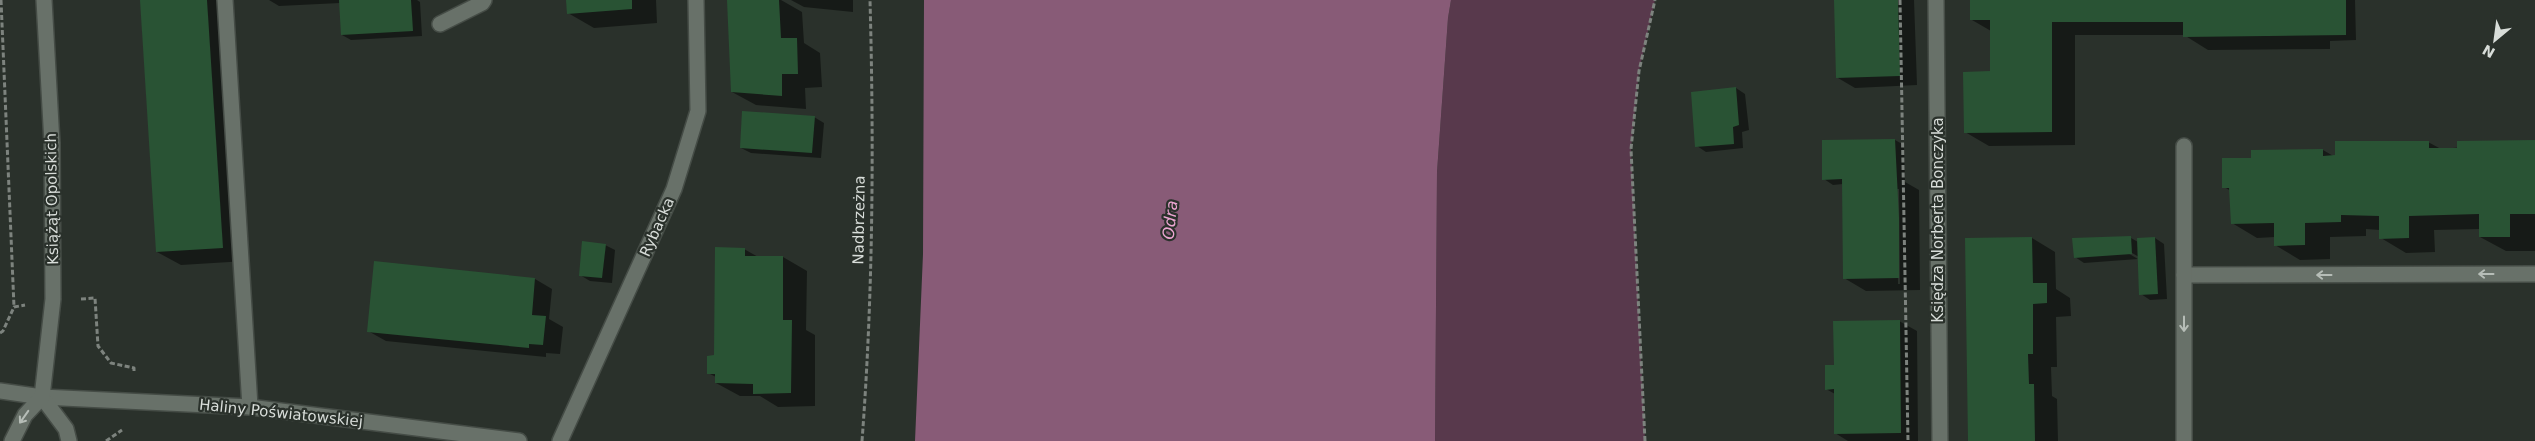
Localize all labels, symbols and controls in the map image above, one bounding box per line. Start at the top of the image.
north arrow [2470,15,2520,65]
text: N [2480,42,2498,61]
street label: Księdza Norberta Bonczyka [1929,117,1947,323]
street label: Książąt Opolskich [42,133,62,265]
street label: Nadbrzeżna [849,175,869,265]
street label: Rybacka [636,195,678,259]
water label: Odra [1159,200,1181,240]
one-way arrow [2479,269,2495,279]
one-way arrow [2316,270,2332,280]
one-way arrow [2179,316,2189,332]
street label: Haliny Poświatowskiej [198,395,364,431]
one-way arrow [19,410,29,424]

